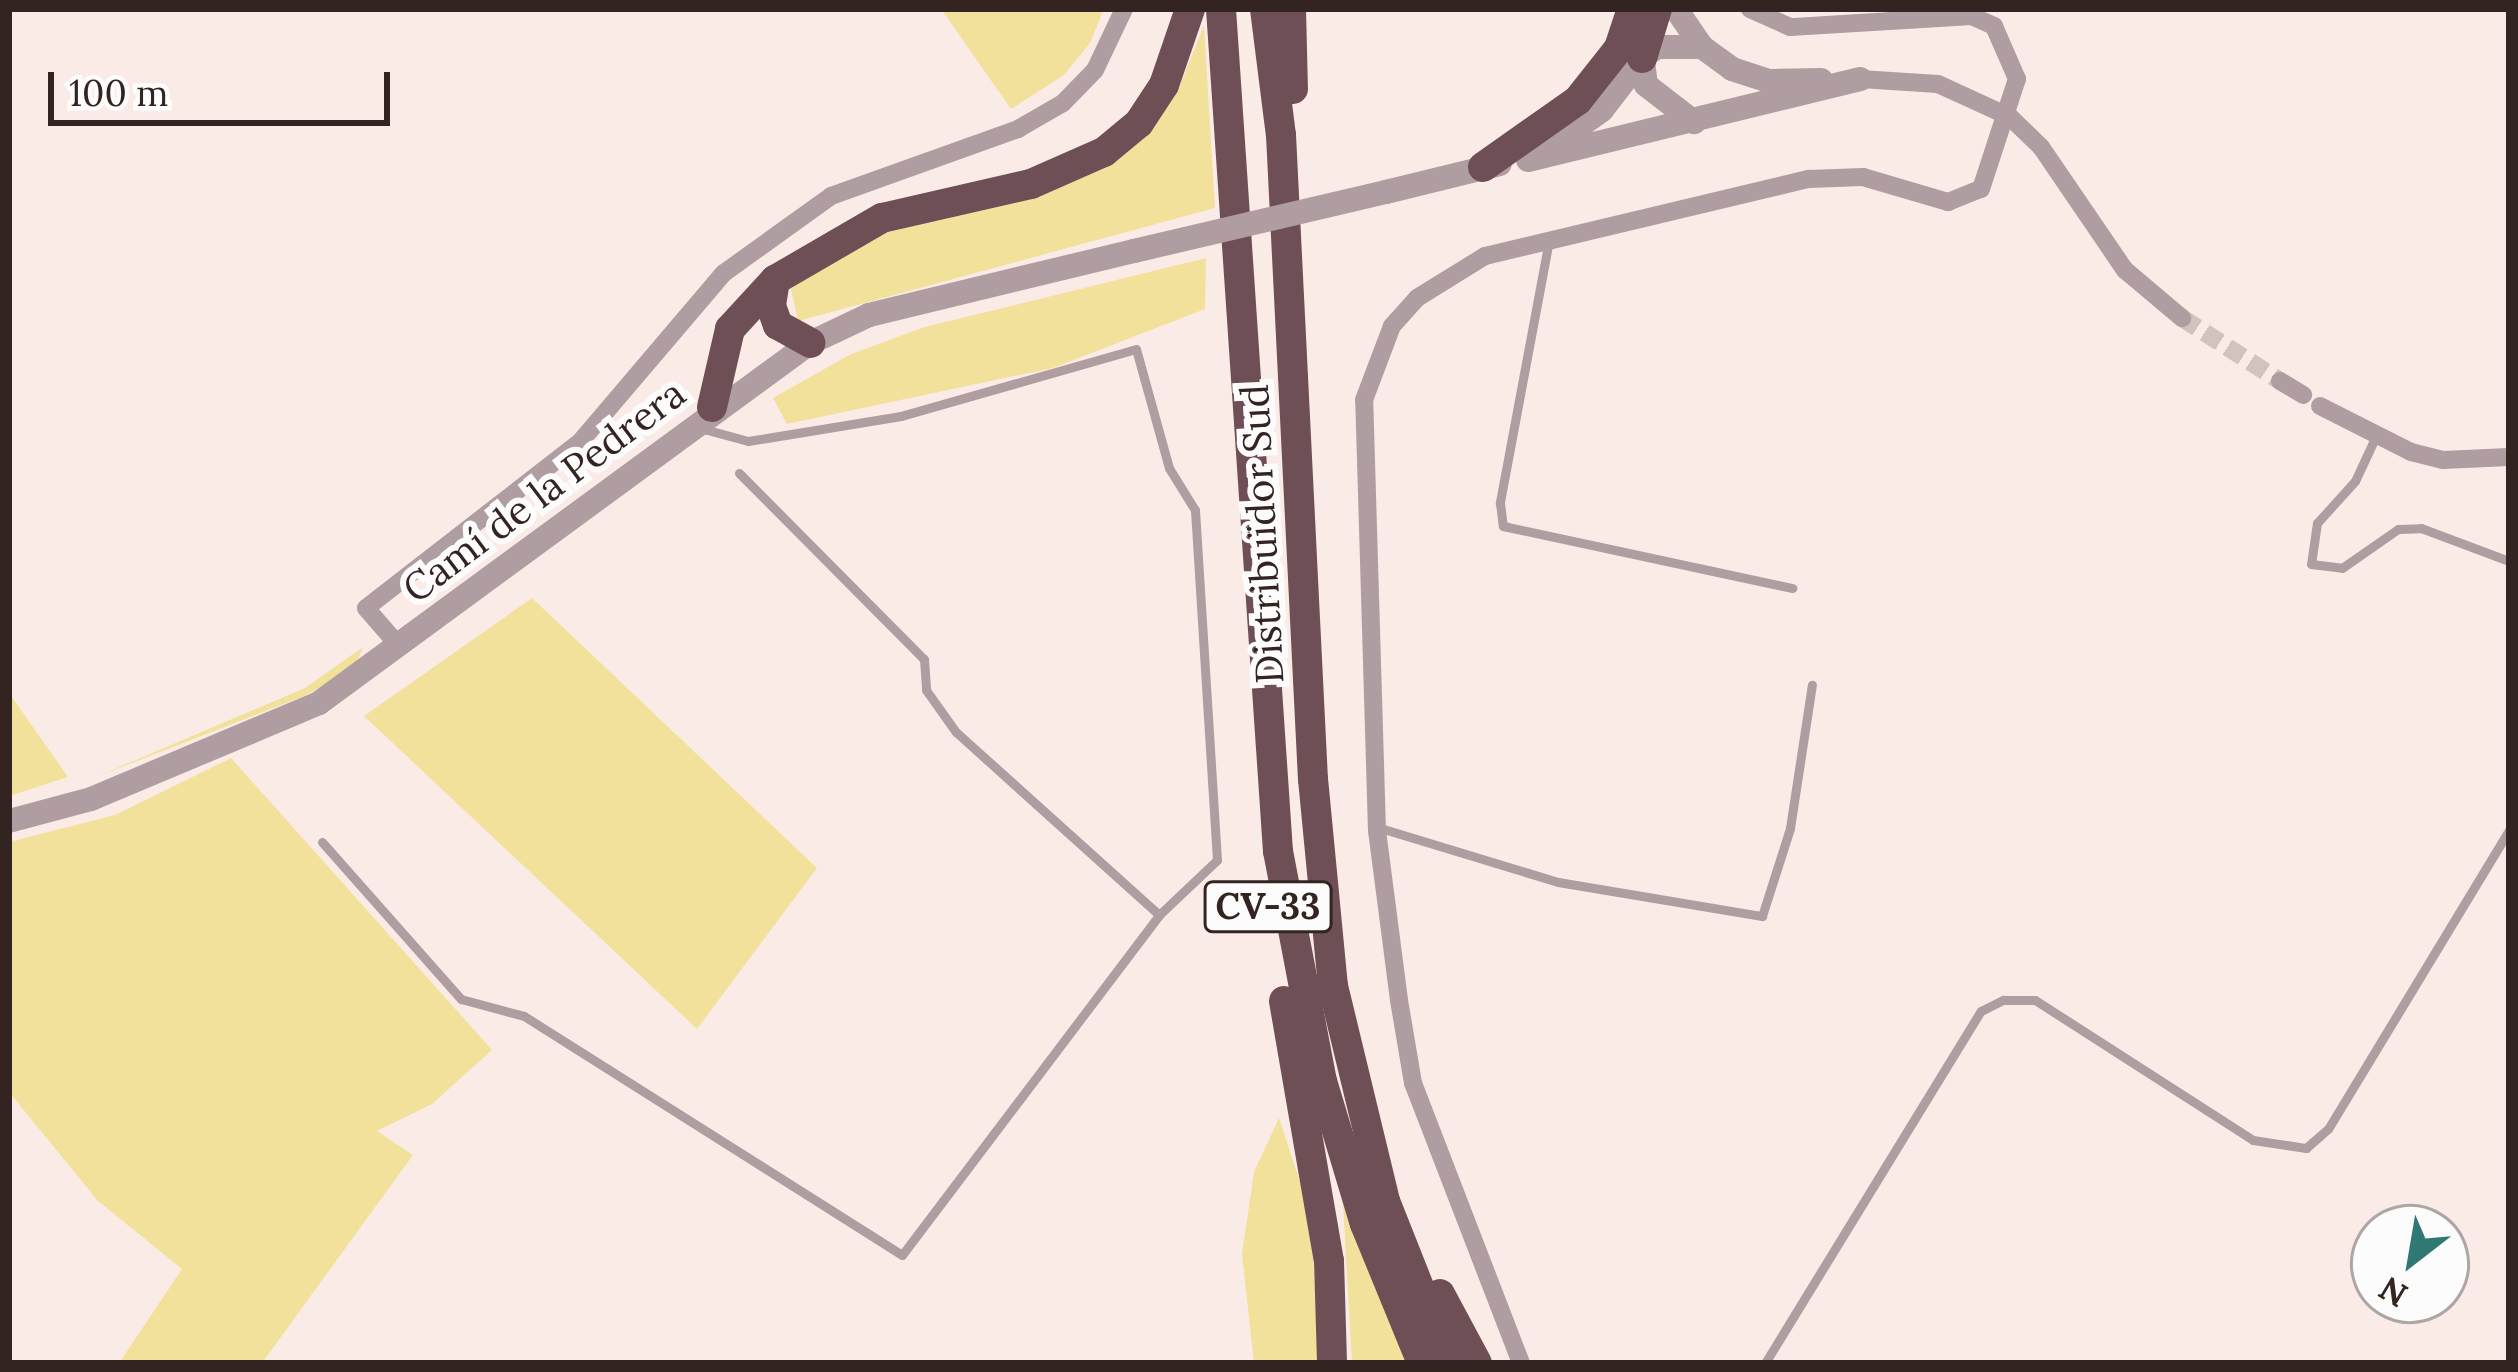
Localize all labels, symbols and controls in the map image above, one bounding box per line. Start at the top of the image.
scale bar [54,48,396,122]
text: 100 m [69,70,168,116]
street label: Camí de la Pedrera [394,370,694,612]
street label: Distribuïdor Sud [1231,383,1293,685]
road number: CV-33 [1202,877,1334,937]
north arrow [2350,1204,2470,1324]
text: N [2371,1268,2415,1317]

